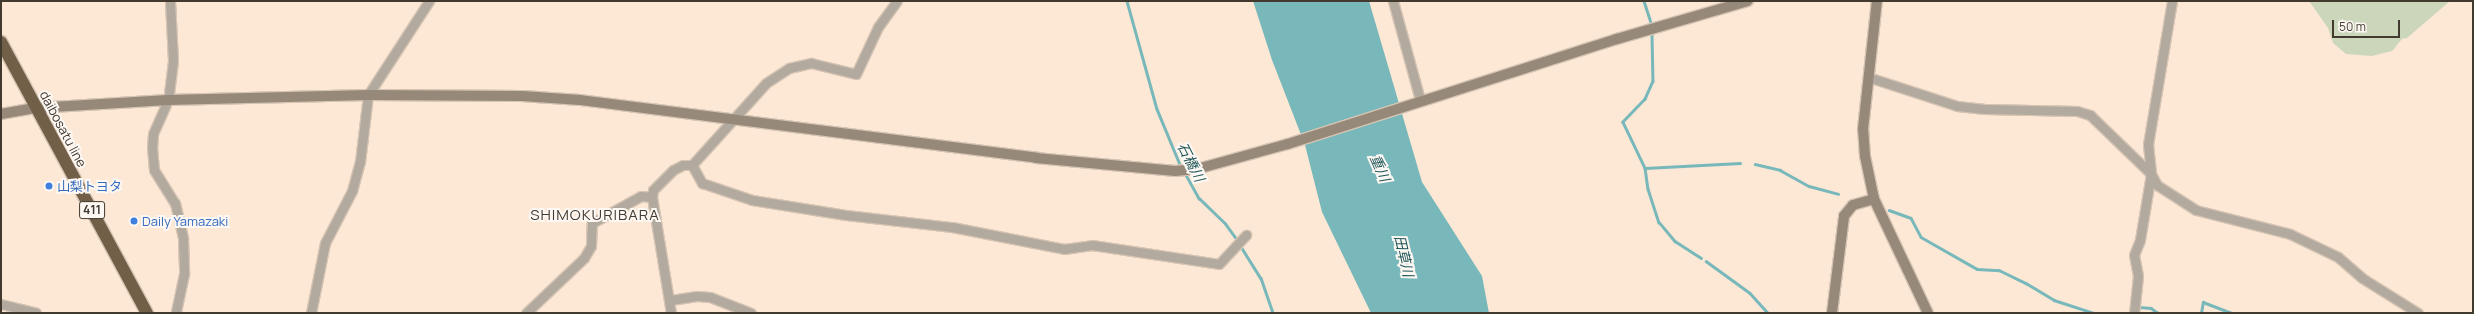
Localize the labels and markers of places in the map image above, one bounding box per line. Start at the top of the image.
place label: 山梨トヨタ [57,178,122,194]
marker: 山梨トヨタ [44,181,54,191]
place label: Daily Yamazaki [142,213,228,229]
marker: Daily Yamazaki [129,216,139,226]

